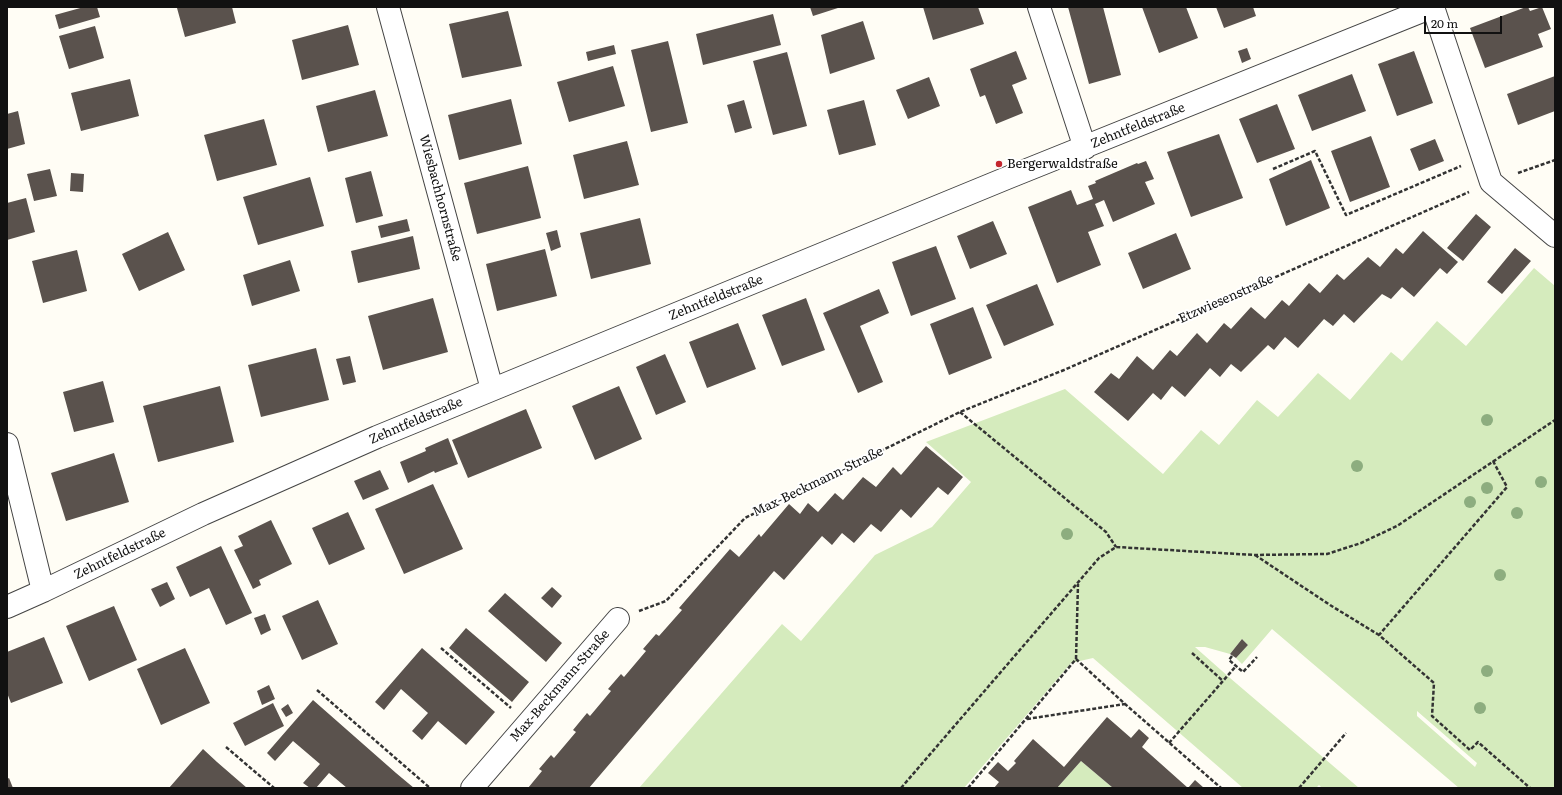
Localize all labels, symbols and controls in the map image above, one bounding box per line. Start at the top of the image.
scale bar [1426,8,1504,34]
text: 20 m [1431,14,1458,32]
street label: Zehntfeldstraße [1089,100,1187,152]
street label: Wiesbachhornstraße [416,133,464,263]
place label: Bergerwaldstraße [1007,156,1118,172]
marker: Bergerwaldstraße [994,159,1004,169]
street label: Etzwiesenstraße [1176,271,1276,327]
street label: Zehntfeldstraße [667,272,765,324]
street label: Zehntfeldstraße [367,394,465,448]
street label: Max-Beckmann-Straße [750,444,886,520]
street label: Zehntfeldstraße [72,525,168,583]
street label: Max-Beckmann-Straße [507,627,613,745]

